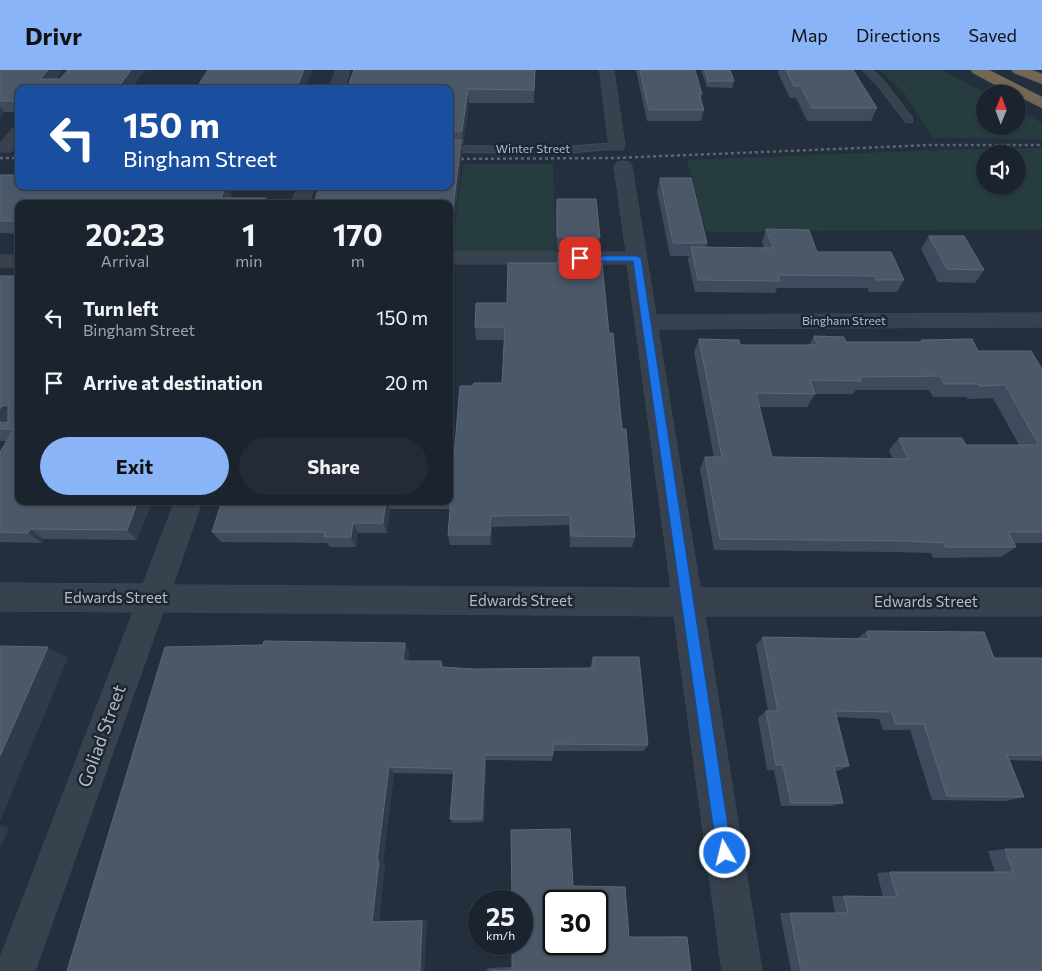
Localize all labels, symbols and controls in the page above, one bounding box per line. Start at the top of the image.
text: Drivr [25,21,82,50]
text: Map [791,24,828,46]
text: Directions [856,24,940,46]
text: Saved [968,24,1017,46]
north arrow [976,85,1026,135]
map controls [976,85,1026,195]
text: 150 m [123,102,220,145]
icon: left [40,105,105,170]
street label: Winter Street [496,141,570,155]
text: Bingham Street [123,145,277,172]
button: sound [976,145,1026,195]
text: 20:23 [85,215,165,252]
text: 1 [242,215,256,252]
text: 170 [333,215,383,252]
pin [559,237,601,279]
icon: arrive [566,244,594,272]
text: Arrival [101,251,149,270]
text: min [235,251,262,270]
text: m [351,251,365,270]
text: Turn left [83,297,158,320]
icon: left [40,304,68,332]
text: 150 m [376,306,428,329]
street label: Bingham Street [802,313,886,327]
text: Bingham Street [83,320,195,339]
icon: arrive [40,369,68,397]
text: Arrive at destination [83,371,263,394]
text: 20 m [385,371,428,394]
button: Exit [40,437,229,495]
button: Share [239,437,428,495]
street label: Edwards Street [64,588,168,606]
street label: Edwards Street [469,591,573,609]
street label: Edwards Street [874,592,978,610]
street label: Goliad Street [72,681,130,790]
position arrow [698,826,750,878]
speed limit sign: 30 [543,890,608,955]
text: 25 [486,901,515,931]
text: km/h [486,928,515,942]

